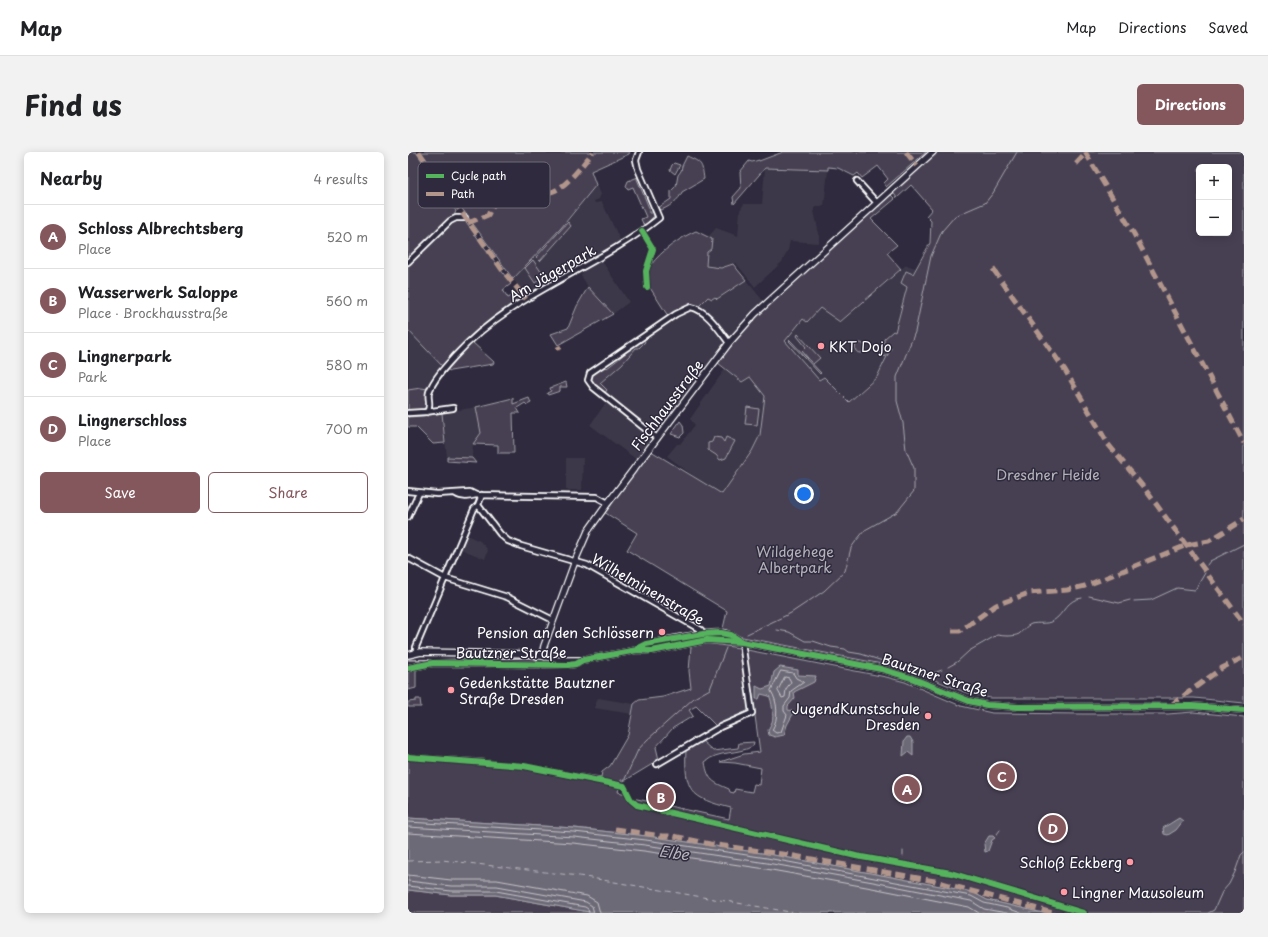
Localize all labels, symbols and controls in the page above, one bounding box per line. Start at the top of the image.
text: Map [20,14,62,42]
text: Map [1066,17,1096,38]
text: Directions [1118,17,1186,38]
text: Saved [1208,17,1248,38]
text: Find us [24,83,122,126]
button: Directions [1137,84,1244,125]
legend [418,162,550,208]
map controls [1196,164,1232,236]
button: + [1196,164,1232,200]
text: Nearby [40,165,102,191]
text: Cycle path [451,167,506,184]
text: 4 results [314,169,368,188]
text: Path [451,185,475,202]
button: − [1196,200,1232,236]
text: Schloss Albrechtsberg [78,216,243,239]
text: A [48,227,58,246]
text: 520 m [326,227,368,246]
text: Place [78,239,111,258]
street label: Am Jägerpark [504,239,600,307]
text: Wasserwerk Saloppe [78,280,238,303]
text: B [49,291,57,310]
text: 560 m [326,291,368,310]
text: Place · Brockhausstraße [78,303,228,322]
place label: KKT Dojo [829,336,892,357]
marker: KKT Dojo [816,341,826,351]
text: Lingnerpark [78,344,172,367]
text: C [48,355,58,374]
text: 580 m [326,355,368,374]
street label: Fischhausstraße [626,355,708,455]
text: Park [78,367,107,386]
text: Lingnerschloss [78,408,187,431]
text: D [48,419,58,438]
text: 700 m [326,419,368,438]
text: Place [78,431,111,450]
park label: Dresdner Heide [996,464,1100,485]
button: Save [40,472,200,513]
button: Share [208,472,368,513]
your location [794,484,814,504]
park label: Wildgehege Albertpark [756,541,834,578]
street label: Wilhelminenstraße [588,548,708,630]
place label: Pension an den Schlössern [477,622,654,643]
marker: Pension an den Schlössern [657,627,667,637]
street label: Bautzner Straße [456,642,566,663]
street label: Bautzner Straße [879,648,991,702]
place label: Gedenkstätte Bautzner Straße Dresden [459,672,615,709]
marker: Gedenkstätte Bautzner Straße Dresden [446,685,456,695]
place label: JugendKunstschule Dresden [792,698,920,735]
marker: JugendKunstschule Dresden [923,711,933,721]
pin: C [989,761,1015,791]
pin: A [894,774,920,804]
pin: B [648,782,674,812]
pin: D [1040,813,1066,843]
water label: Elbe [658,839,691,865]
place label: Schloß Eckberg [1020,852,1122,873]
marker: Schloß Eckberg [1125,857,1135,867]
place label: Lingner Mausoleum [1072,882,1204,903]
marker: Lingner Mausoleum [1059,887,1069,897]

